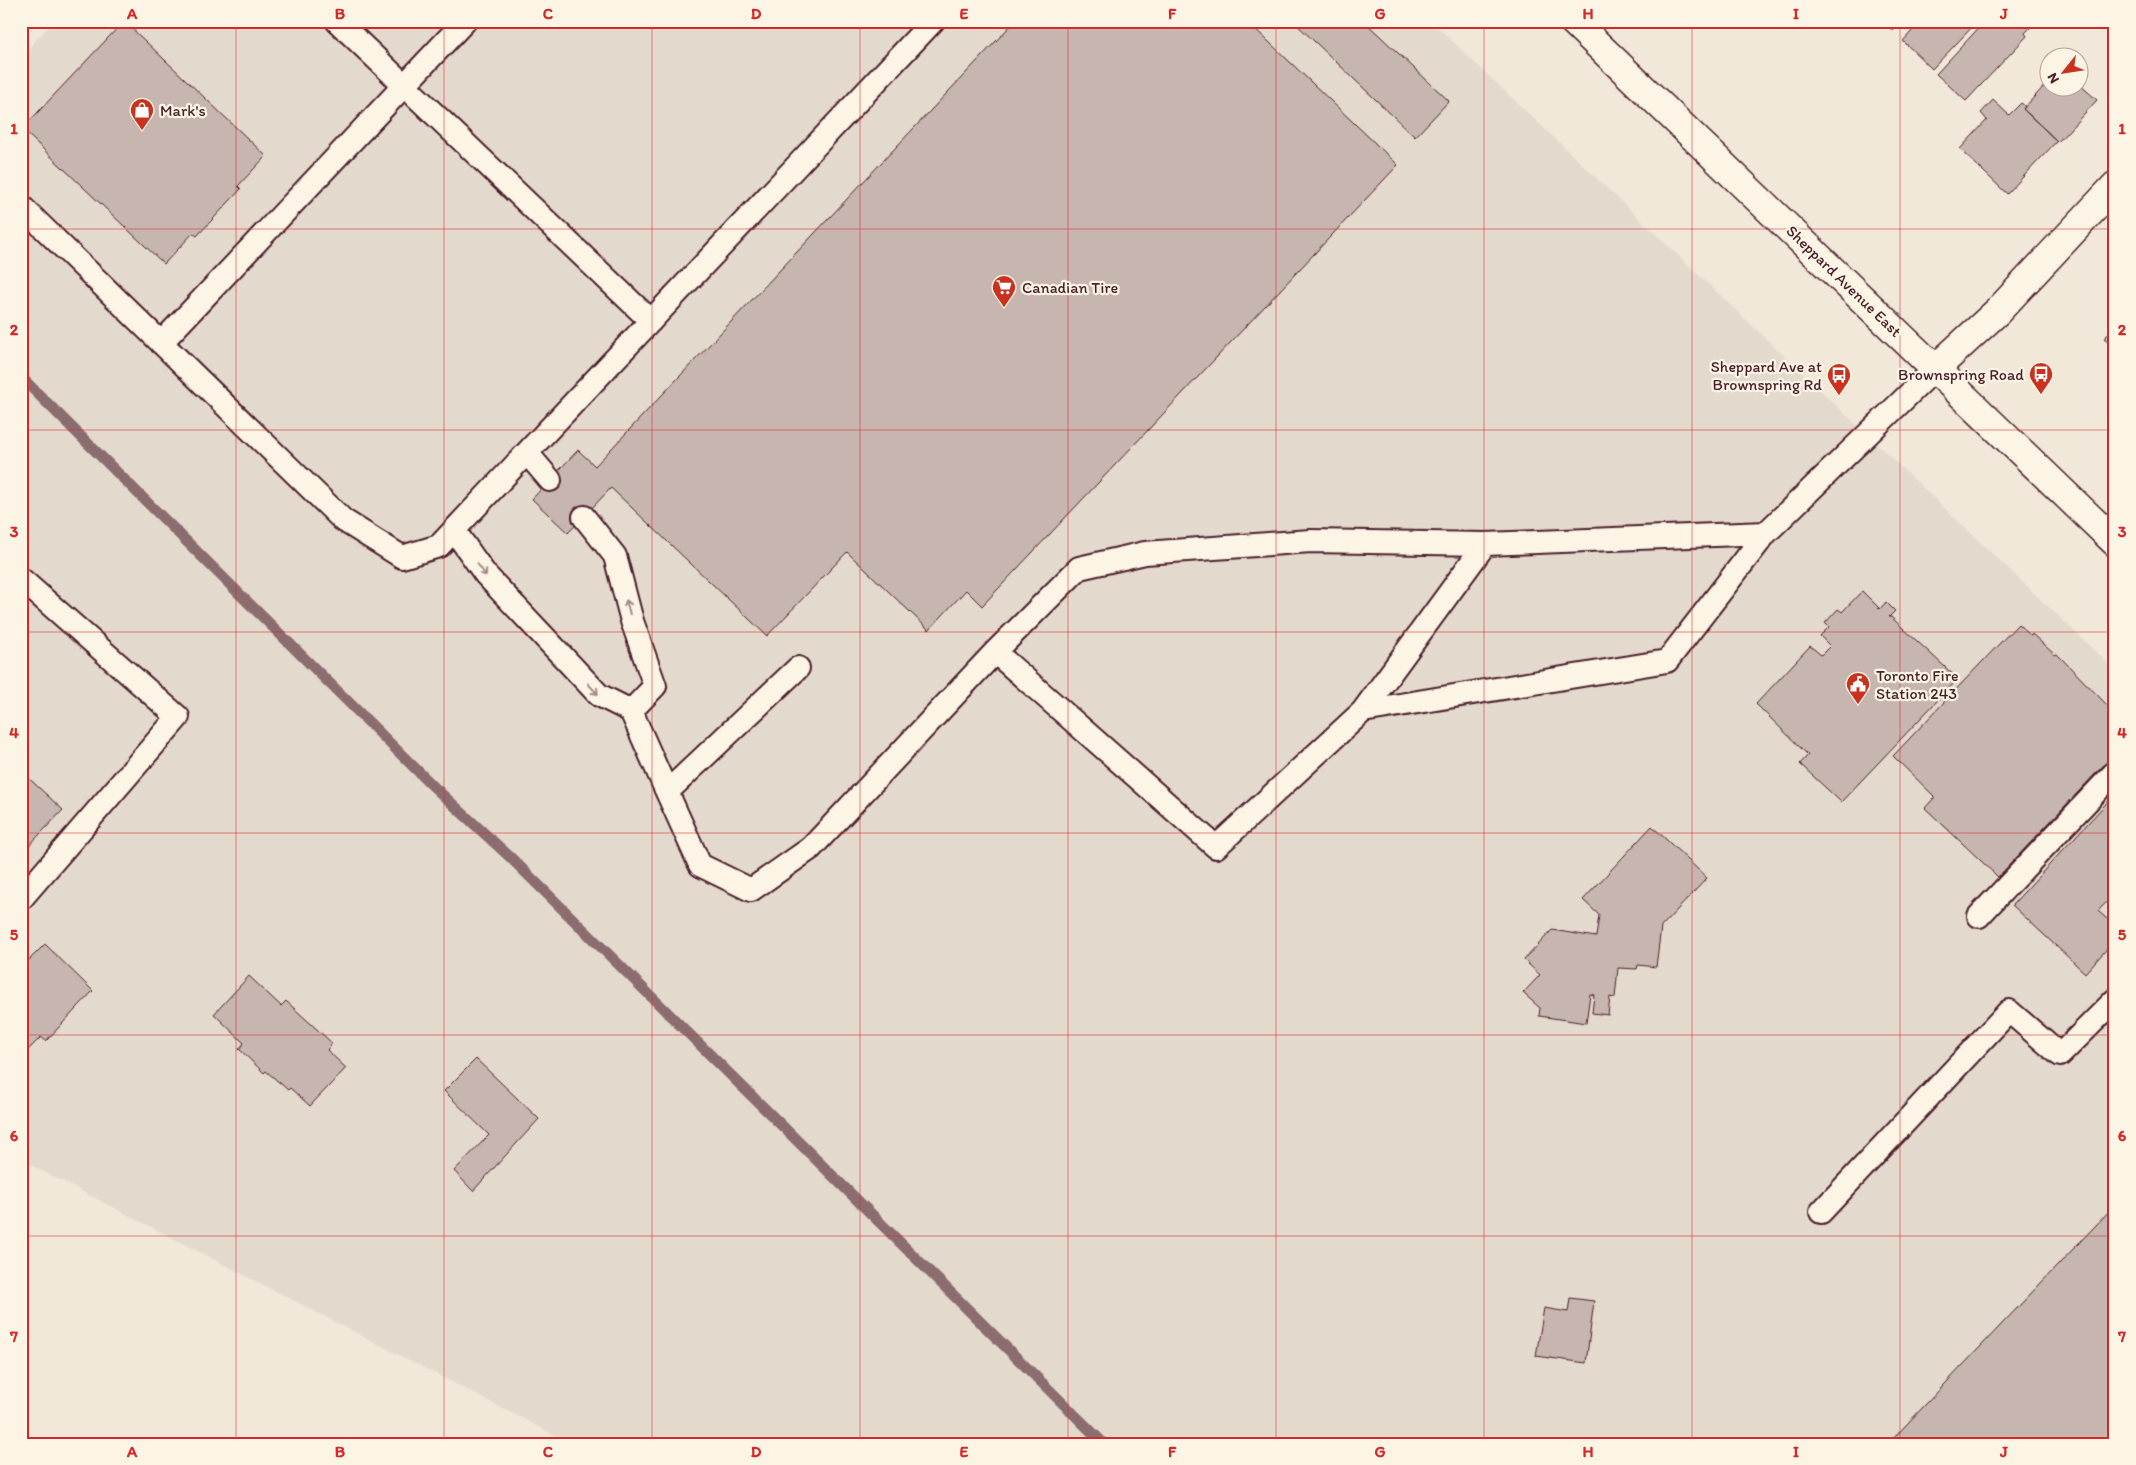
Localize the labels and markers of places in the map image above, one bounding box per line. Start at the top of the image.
shop icon: Mark's [129,97,155,131]
place label: Mark's [160,101,206,120]
supermarket icon: Canadian Tire [991,274,1017,308]
place label: Canadian Tire [1022,278,1119,297]
place label: Sheppard Ave at Brownspring Rd [1711,357,1822,394]
bus stop icon: Brownspring Road [2028,361,2054,395]
bus stop icon: Sheppard Ave at Brownspring Rd [1826,362,1852,396]
place label: Brownspring Road [1898,365,2024,384]
place label: Toronto Fire Station 243 [1876,666,1959,703]
public building icon: Toronto Fire Station 243 [1845,671,1871,705]

